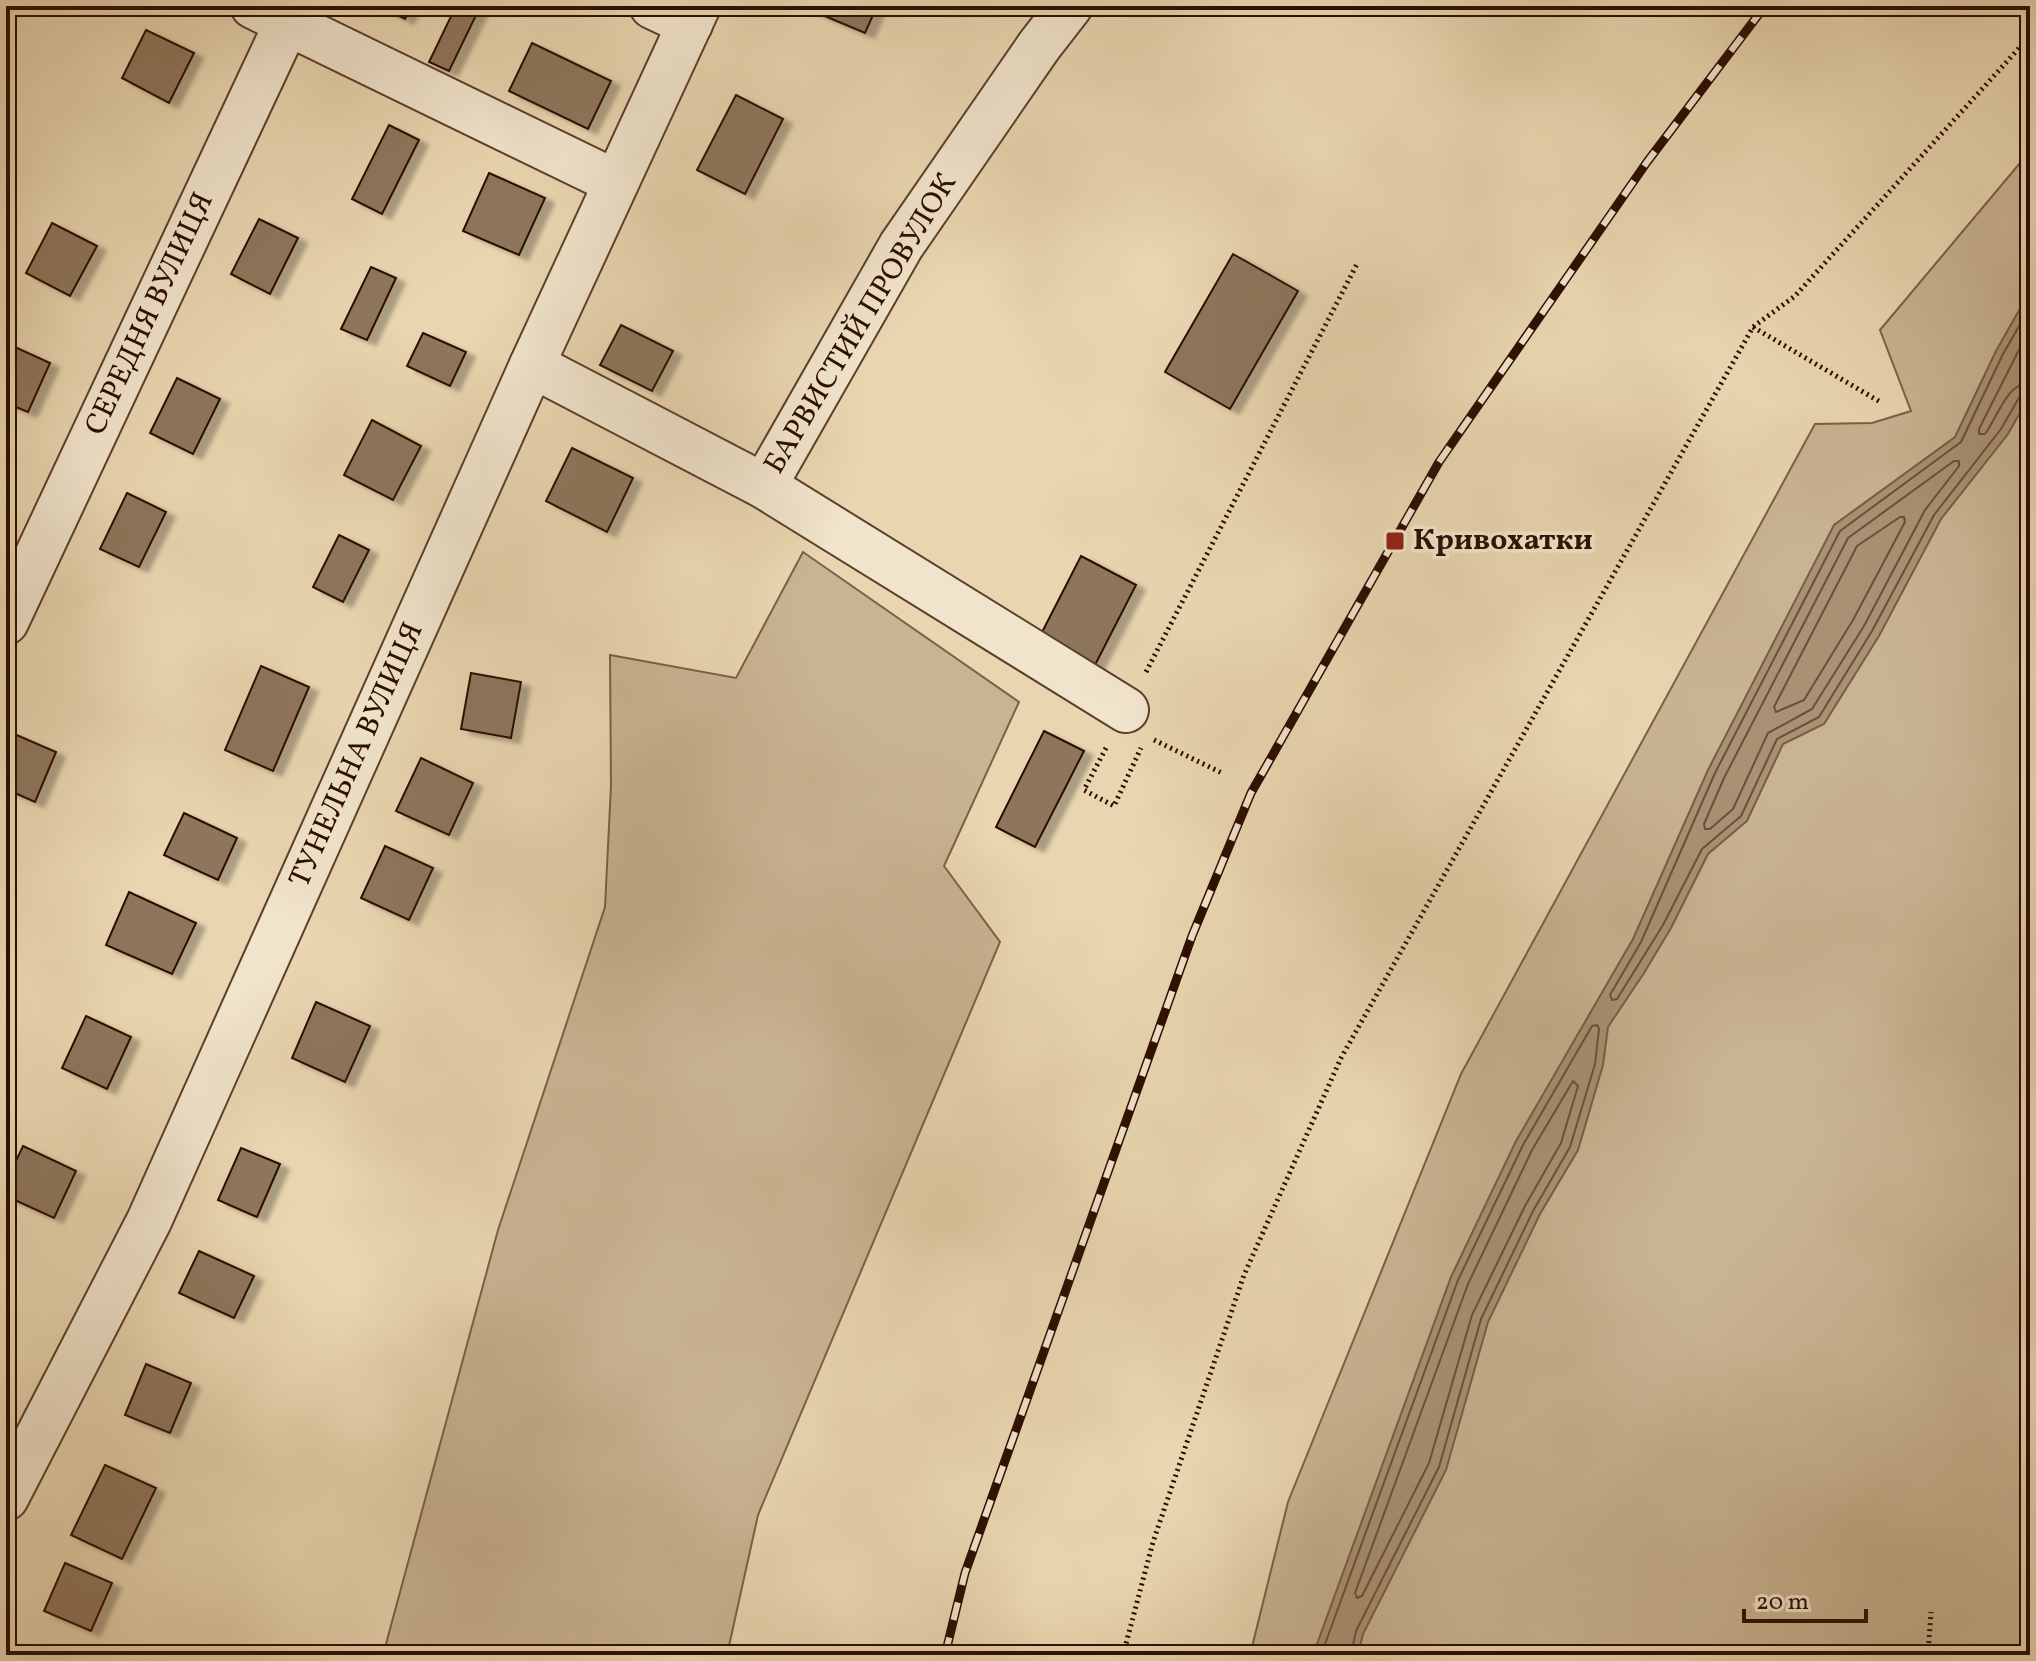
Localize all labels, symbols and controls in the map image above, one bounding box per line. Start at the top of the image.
street label: БАРВИСТИЙ ПРОВУЛОК [754,166,968,482]
street label: СЕРЕДНЯ ВУЛИЦЯ [75,186,225,442]
place label: Кривохатки [1413,520,1593,562]
marker: Кривохатки [1384,530,1406,552]
street label: ТУНЕЛЬНА ВУЛИЦЯ [280,616,434,894]
scale bar [1744,1573,1866,1623]
text: 20 m [1756,1586,1809,1620]

